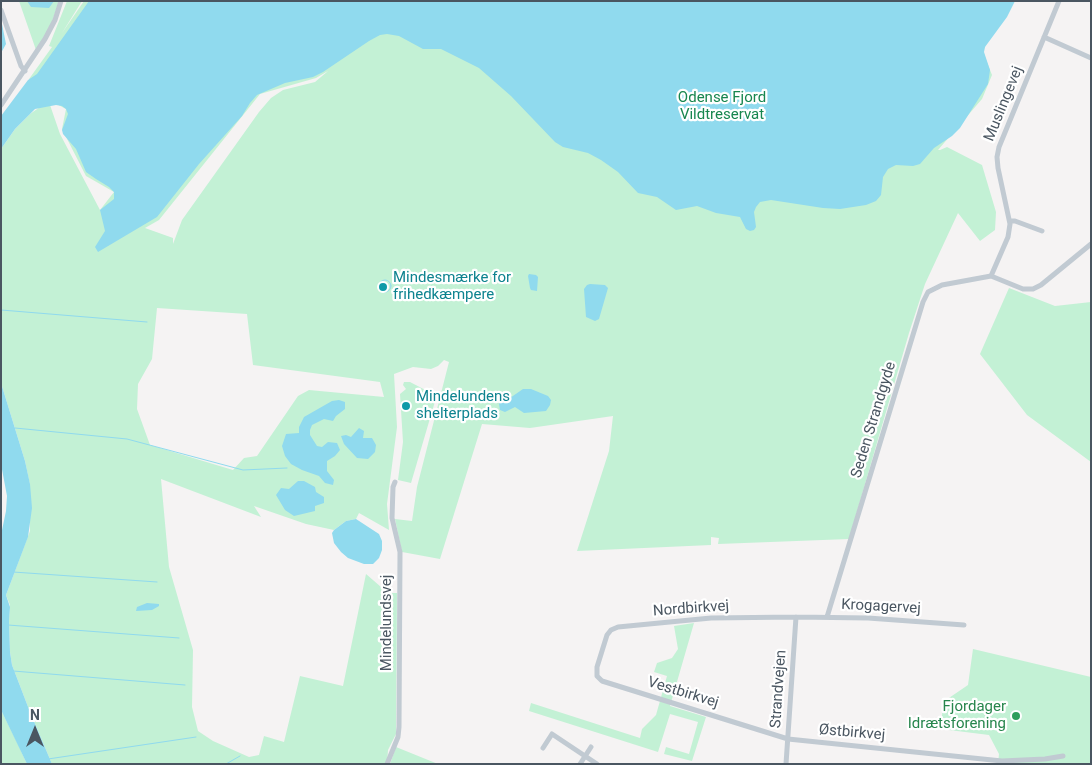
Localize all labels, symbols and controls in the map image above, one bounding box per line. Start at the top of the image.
street label: Muslingevej [981,64,1027,144]
park label: Odense Fjord Vildtreservat [678,89,766,124]
place label: Mindesmærke for frihedkæmpere [393,269,511,304]
marker: Mindesmærke for frihedkæmpere [377,281,389,293]
street label: Seden Strandgyde [848,360,900,480]
place label: Mindelundens shelterplads [416,388,510,423]
marker: Mindelundens shelterplads [400,400,412,412]
street label: Mindelundsvej [378,575,396,671]
street label: Krogagervej [841,596,921,618]
street label: Nordbirkvej [652,597,730,621]
street label: Strandvejen [767,649,791,729]
street label: Vestbirkvej [645,674,721,712]
place label: Fjordager Idrætsforening [908,698,1006,733]
north arrow [10,705,60,755]
text: N [30,707,40,723]
marker: Fjordager Idrætsforening [1010,710,1022,722]
street label: Østbirkvej [818,721,886,745]

